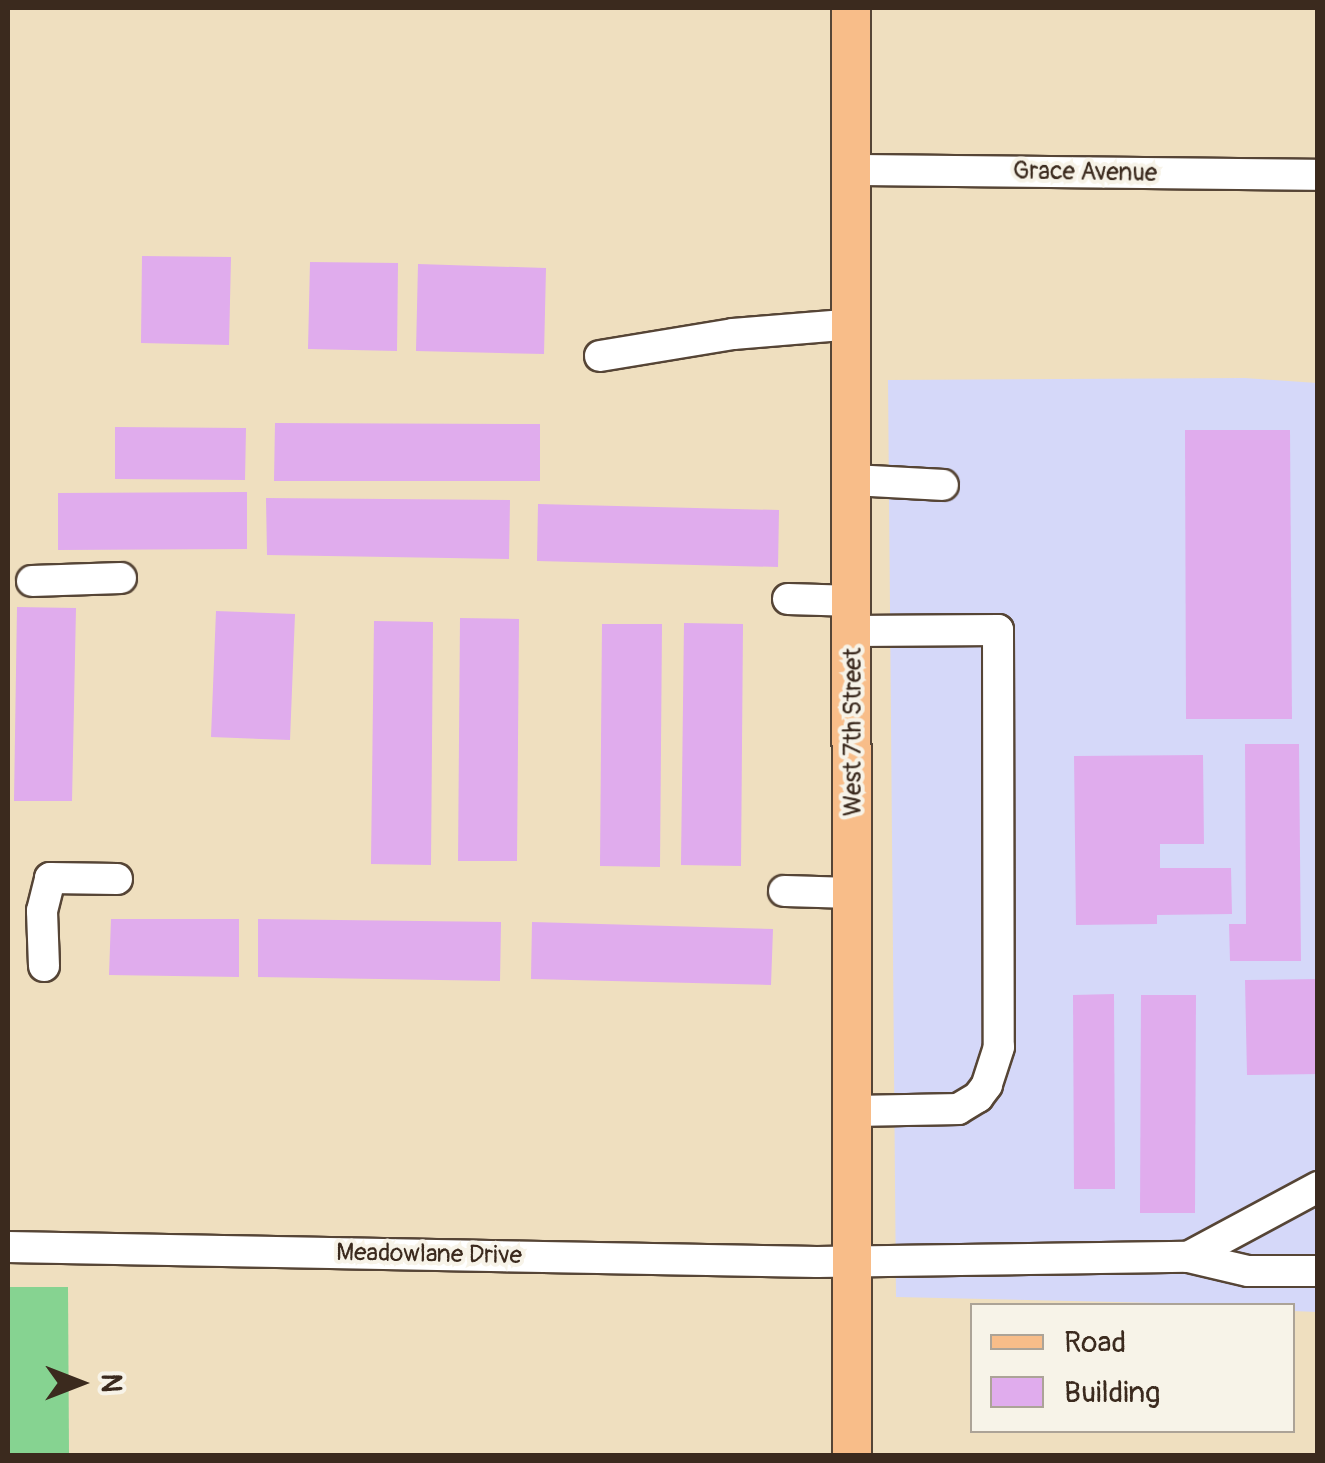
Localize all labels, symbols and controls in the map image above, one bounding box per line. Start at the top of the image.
street label: Grace Avenue [1013,157,1157,189]
street label: West 7th Street [839,648,869,816]
street label: Meadowlane Drive [336,1238,522,1272]
legend [970,1303,1295,1433]
text: Road [1064,1324,1126,1361]
north arrow [30,1333,130,1433]
text: N [93,1374,128,1392]
text: Building [1064,1374,1160,1411]

